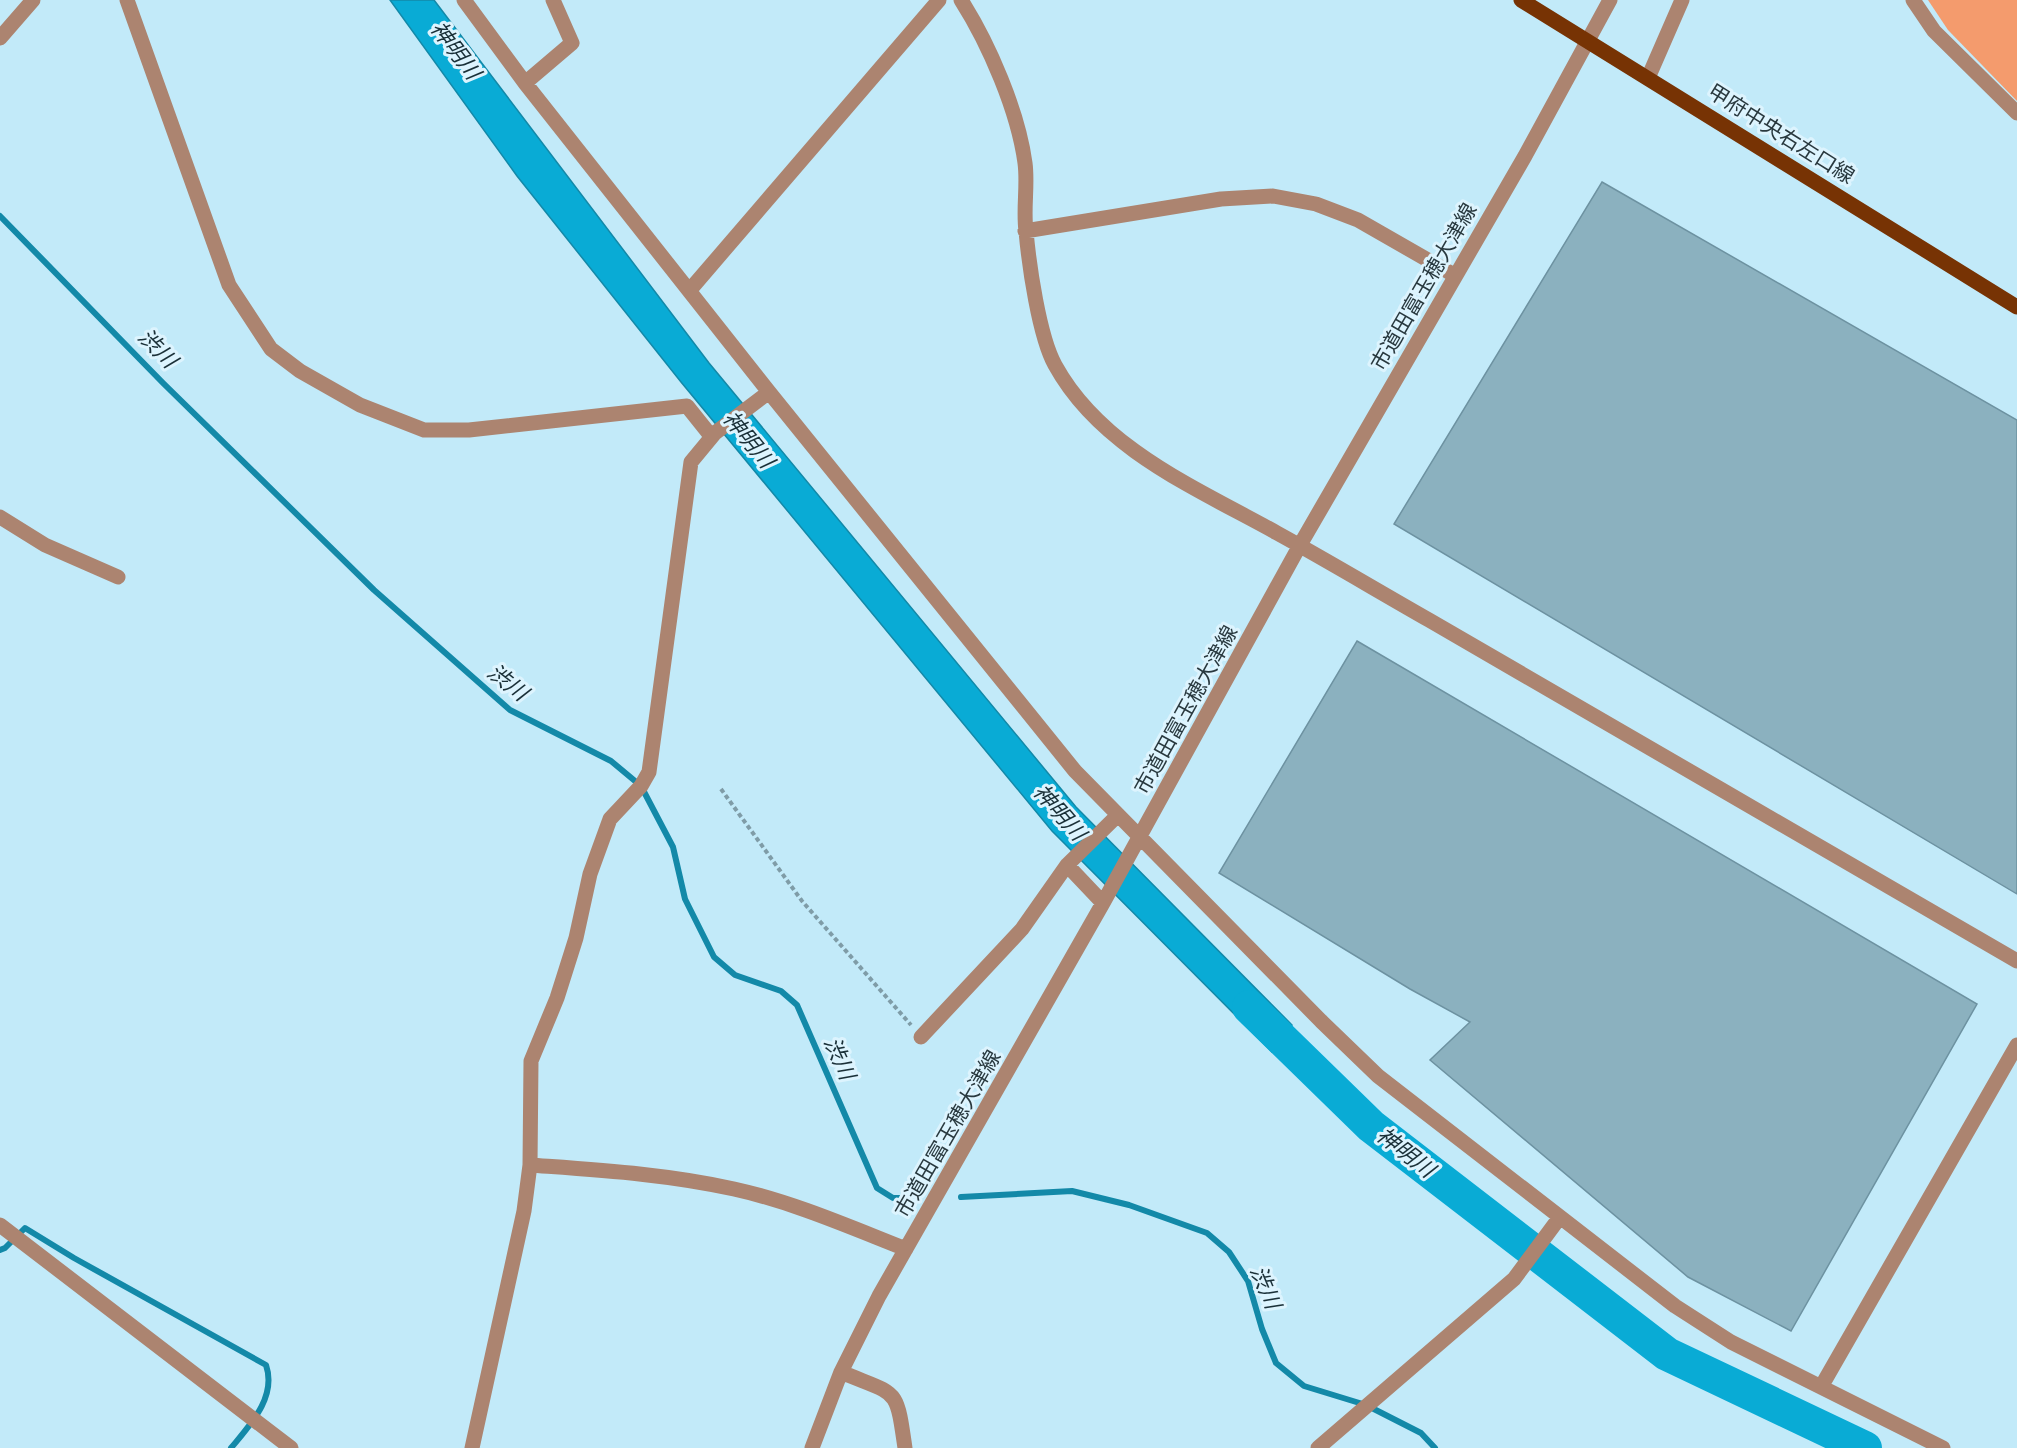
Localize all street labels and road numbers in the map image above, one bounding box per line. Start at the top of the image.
street label: 甲府中央右左口線 [1703,78,1859,189]
street label: 市道田富玉穂大津線 [1365,199,1482,375]
street label: 市道田富玉穂大津線 [1129,621,1242,798]
street label: 市道田富玉穂大津線 [889,1046,1006,1222]

